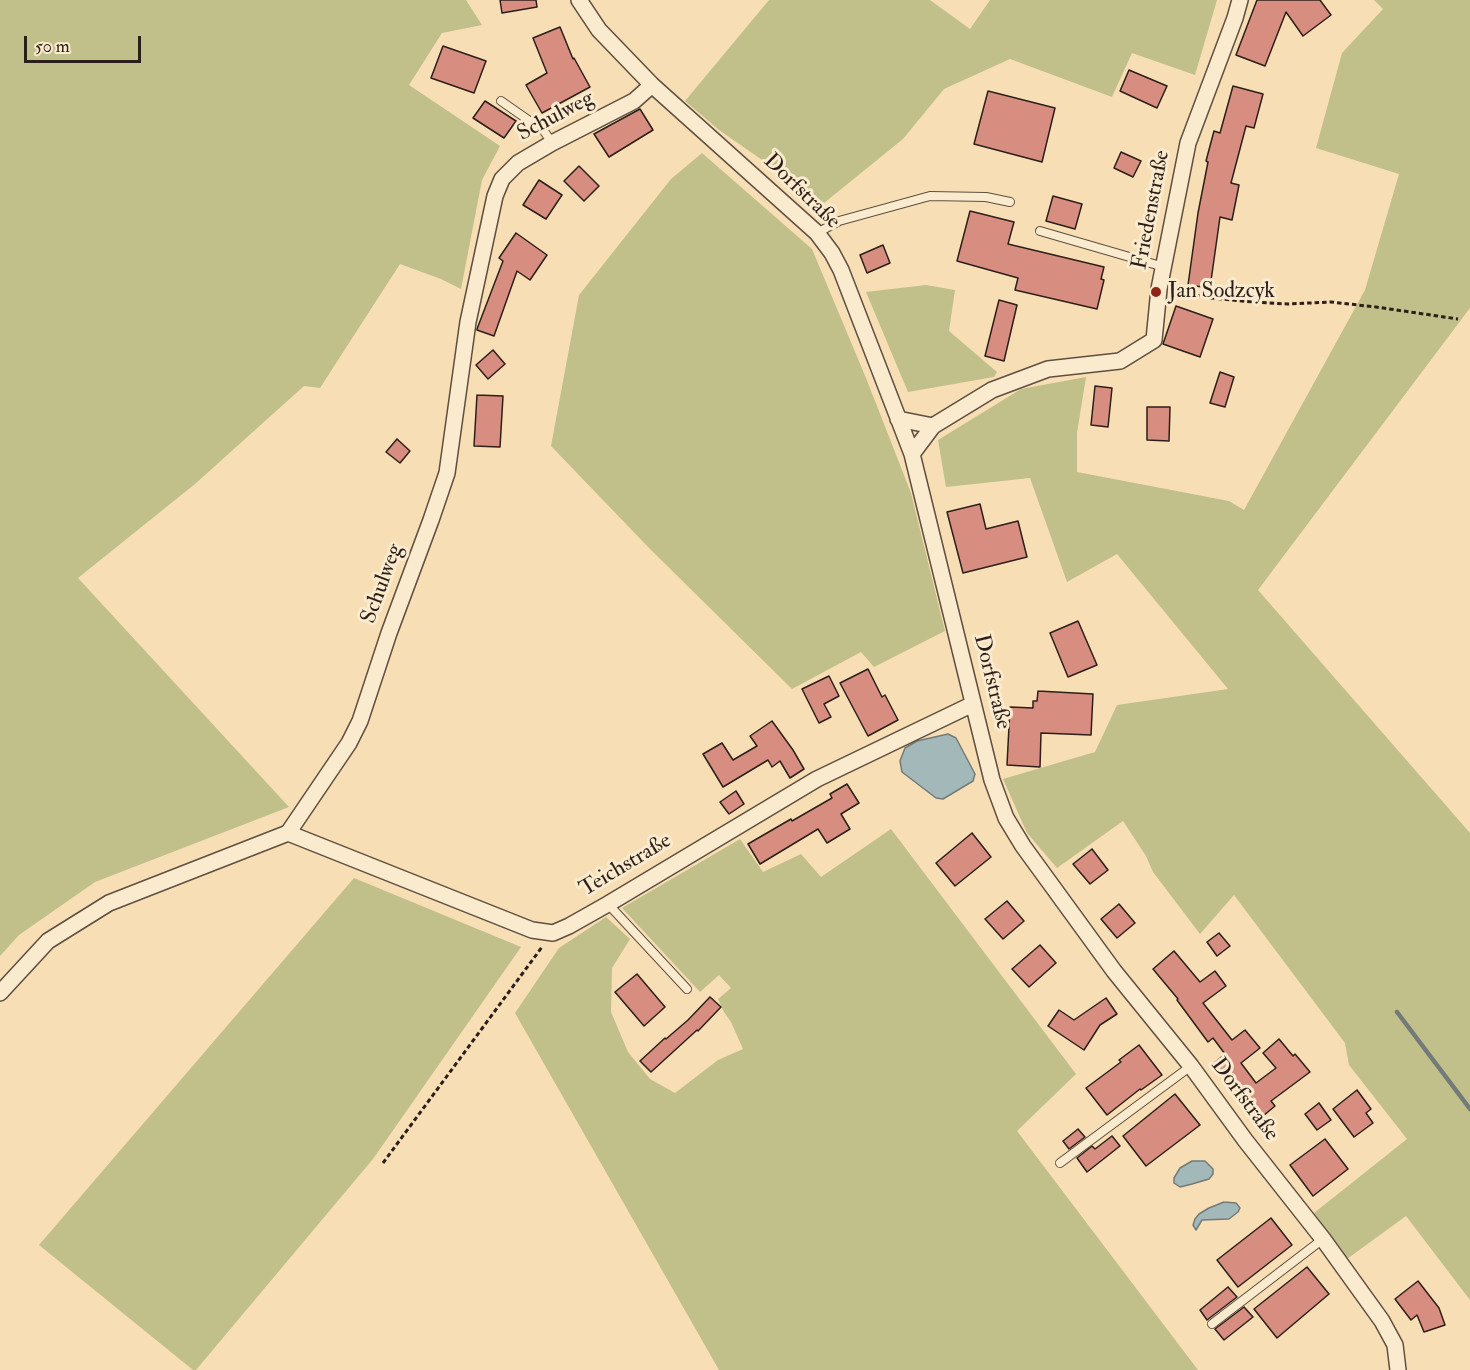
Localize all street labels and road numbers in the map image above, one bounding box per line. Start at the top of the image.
street label: Schulweg [513,86,599,148]
street label: Friedenstraße [1128,148,1176,272]
street label: Dorfstraße [757,149,845,235]
street label: Schulweg [356,541,410,627]
street label: Dorfstraße [966,632,1016,732]
street label: Teichstraße [576,828,676,904]
street label: Dorfstraße [1204,1053,1284,1147]

